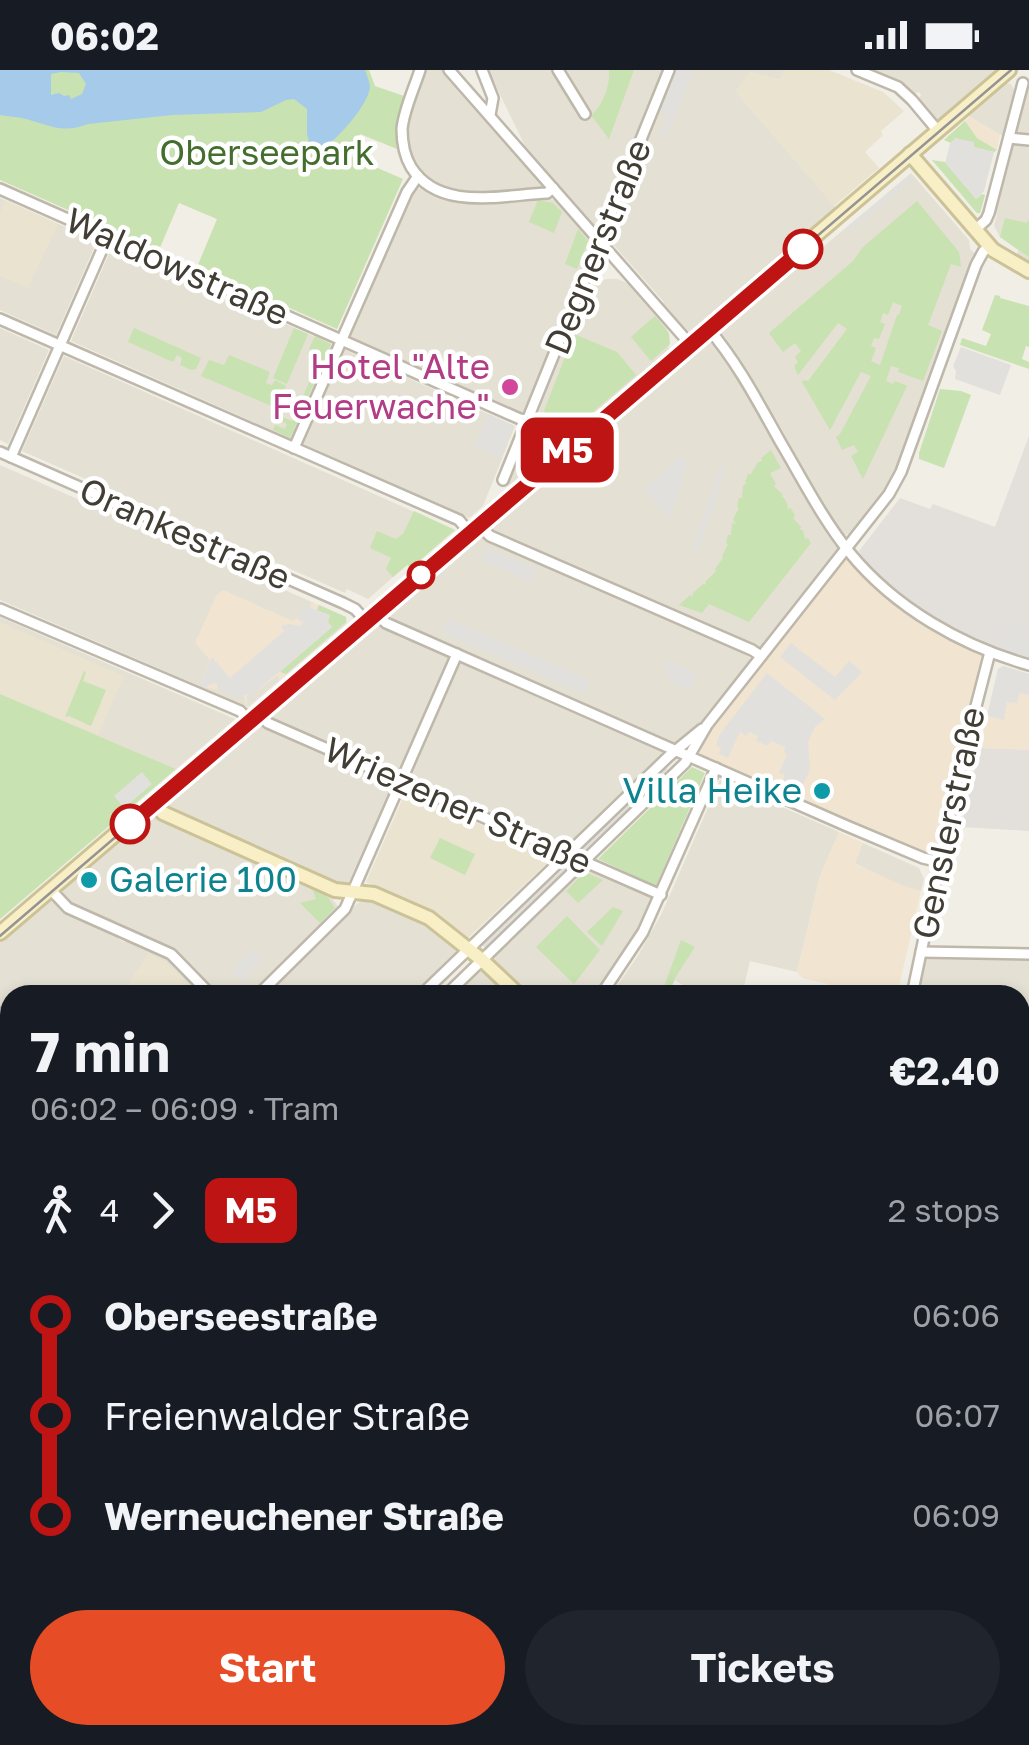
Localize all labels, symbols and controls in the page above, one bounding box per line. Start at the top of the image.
text: 06:02 [50,13,159,58]
park label: Oberseepark [159,131,375,173]
street label: Degnerstraße [535,133,659,360]
street label: Waldowstraße [59,198,295,334]
unlabelled marker [784,230,822,268]
place label: Hotel "Alte Feuerwache" [272,345,490,427]
marker: Hotel "Alte Feuerwache" [499,376,521,398]
line badge: M5 [522,418,612,482]
text: M5 [541,429,593,471]
street label: Orankestraße [74,468,297,598]
unlabelled marker [408,562,434,588]
street label: Genslerstraße [903,703,993,943]
street label: Wriezener Straße [318,727,598,883]
place label: Villa Heike [623,769,802,811]
marker: Villa Heike [811,780,833,802]
unlabelled marker [111,805,149,843]
place label: Galerie 100 [109,858,297,900]
marker: Galerie 100 [78,869,100,891]
text: 7 min [30,1018,170,1084]
text: €2.40 [889,1048,1000,1093]
text: 06:02 – 06:09 · Tram [30,1089,339,1127]
icon: walk [30,1183,85,1238]
icon: forward [135,1183,190,1238]
text: M5 [225,1189,277,1231]
text: 4 [100,1191,120,1229]
text: 2 stops [888,1191,1000,1229]
text: Oberseestraße [104,1293,378,1338]
text: 06:06 [912,1296,1000,1334]
text: Freienwalder Straße [104,1393,470,1438]
text: 06:07 [914,1396,1000,1434]
text: Werneuchener Straße [104,1493,504,1538]
text: 06:09 [912,1496,1000,1534]
button: Start [30,1610,505,1725]
button: Tickets [525,1610,1000,1725]

